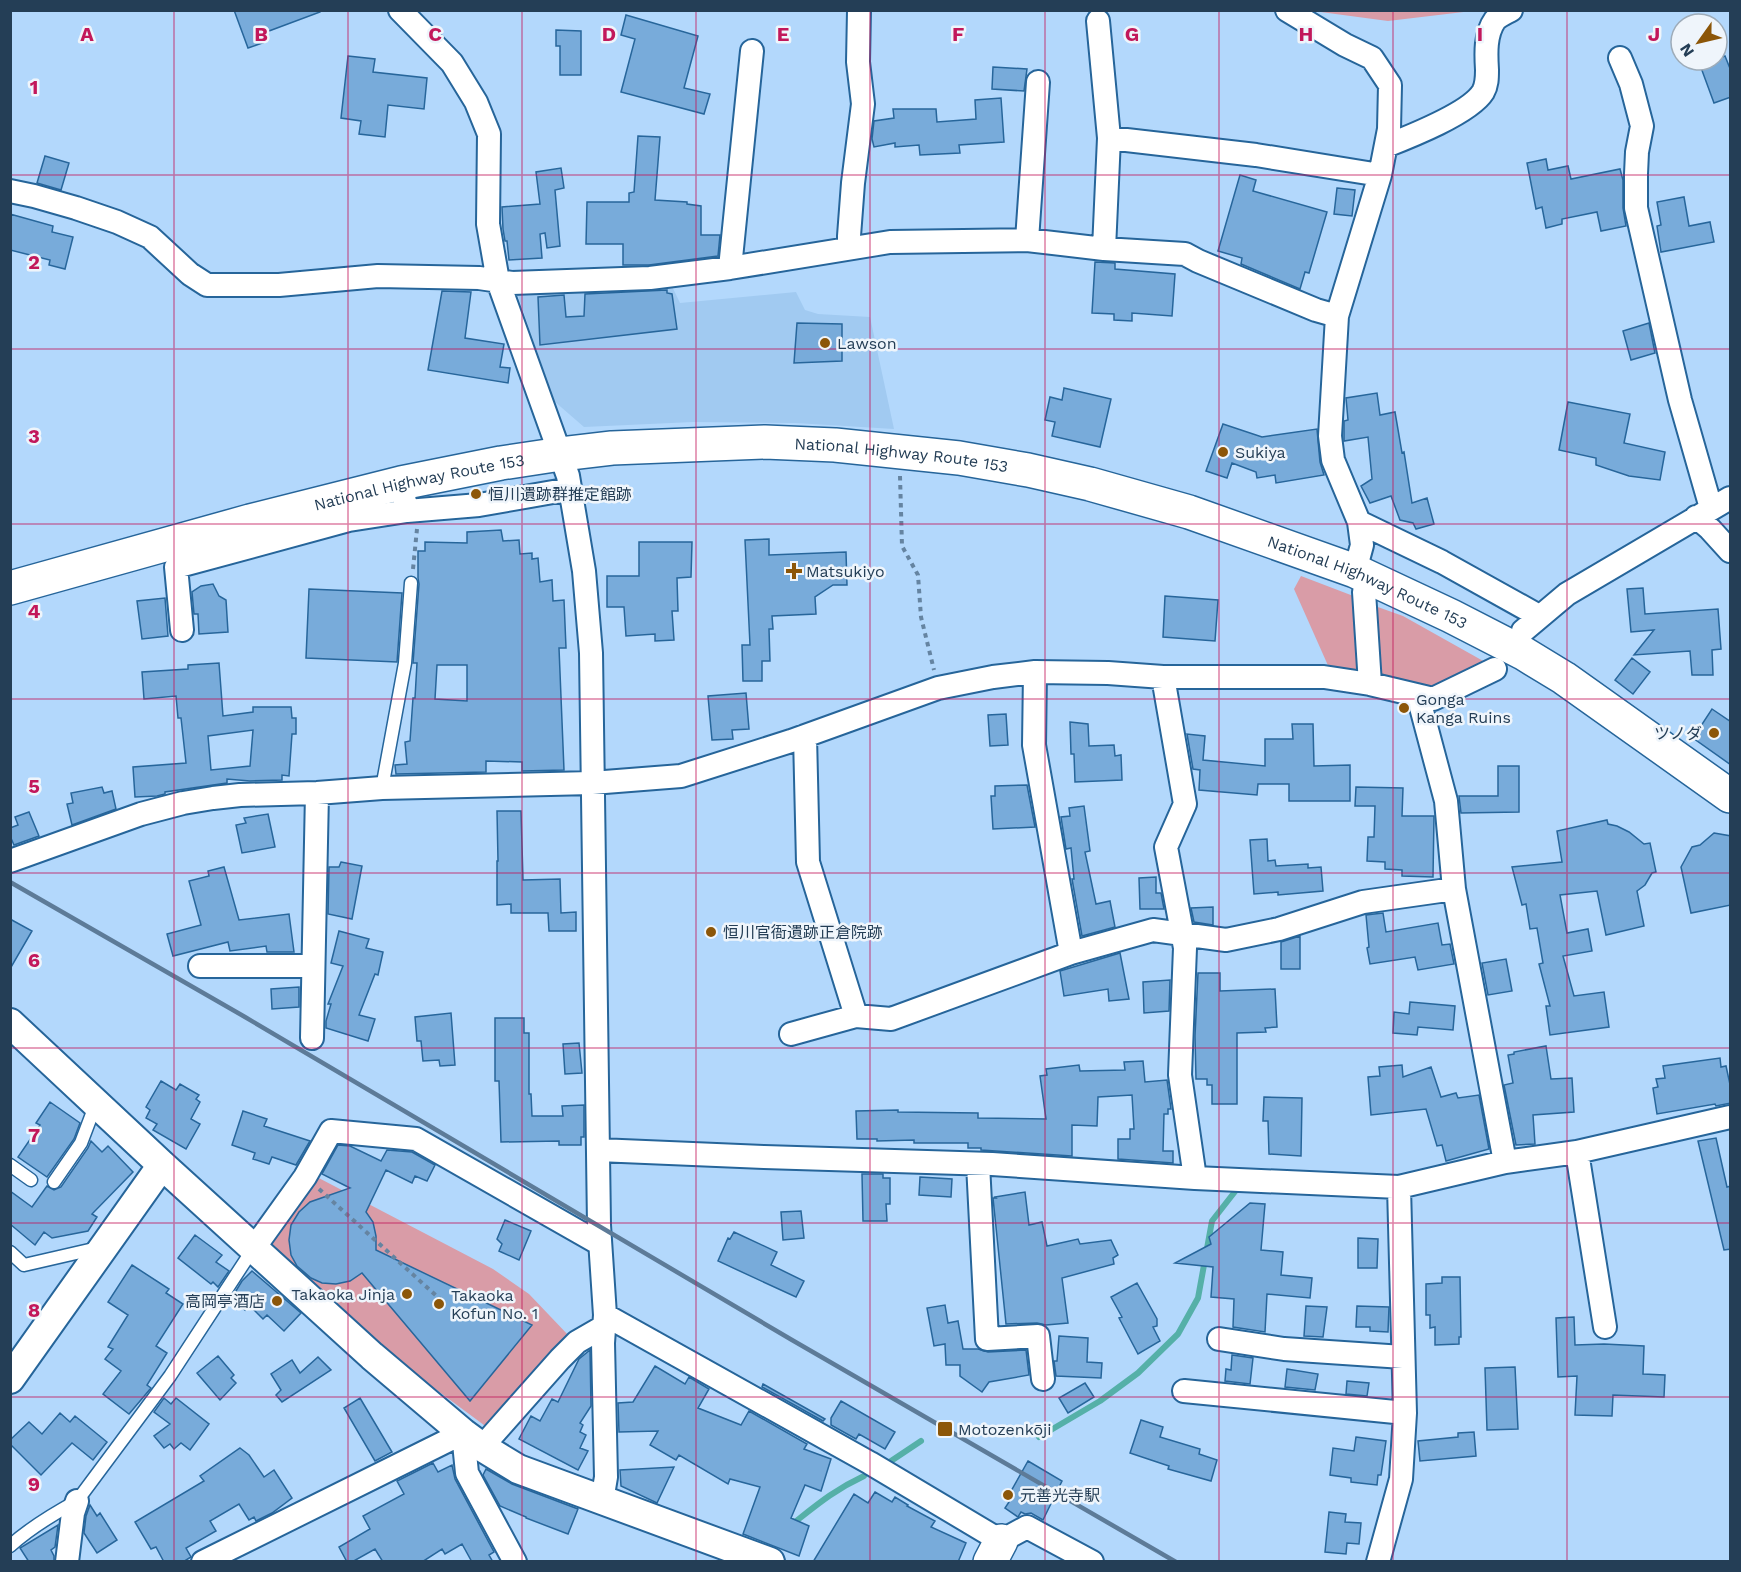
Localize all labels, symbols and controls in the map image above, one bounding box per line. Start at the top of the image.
north arrow [1669,12,1729,72]
text: A [80,22,94,46]
text: B [254,22,268,46]
text: C [428,22,442,46]
text: D [602,22,616,46]
text: E [777,22,789,46]
text: F [952,22,964,46]
text: G [1125,22,1139,46]
text: H [1299,22,1313,46]
text: I [1477,22,1483,46]
text: J [1648,22,1660,46]
text: N [1676,40,1698,60]
text: 1 [30,75,38,99]
text: 2 [28,250,40,274]
place label: Lawson [837,334,897,353]
marker: Lawson [818,336,832,350]
text: 3 [28,424,40,448]
street label: National Highway Route 153 [794,434,1010,476]
place label: Sukiya [1235,443,1285,462]
marker: Sukiya [1216,445,1230,459]
street label: National Highway Route 153 [312,450,526,514]
place label: 恒川遺跡群推定館跡 [488,485,632,504]
marker: 恒川遺跡群推定館跡 [469,487,483,501]
street label: National Highway Route 153 [1265,531,1471,632]
place label: Matsukiyo [806,562,885,581]
marker: Matsukiyo [787,564,801,578]
text: 4 [28,599,41,623]
place label: Gonga Kanga Ruins [1416,690,1511,727]
marker: Gonga Kanga Ruins [1397,701,1411,715]
place label: ツノダ [1654,724,1702,743]
marker: ツノダ [1707,726,1721,740]
text: 5 [28,774,40,798]
place label: 恒川官衙遺跡正倉院跡 [723,923,883,942]
marker: 恒川官衙遺跡正倉院跡 [704,925,718,939]
text: 6 [28,948,40,972]
text: 7 [28,1123,40,1147]
place label: Takaoka Jinja [291,1285,395,1304]
place label: Takaoka Kofun No. 1 [451,1286,538,1323]
marker: Takaoka Jinja [400,1287,414,1301]
place label: 高岡亭酒店 [185,1292,265,1311]
marker: 高岡亭酒店 [270,1294,284,1308]
marker: Takaoka Kofun No. 1 [432,1297,446,1311]
text: 8 [28,1298,40,1322]
marker: Motozenkōji [936,1420,954,1438]
place label: Motozenkōji [958,1420,1052,1439]
text: 9 [28,1472,40,1496]
place label: 元善光寺駅 [1020,1486,1100,1505]
marker: 元善光寺駅 [1001,1488,1015,1502]

